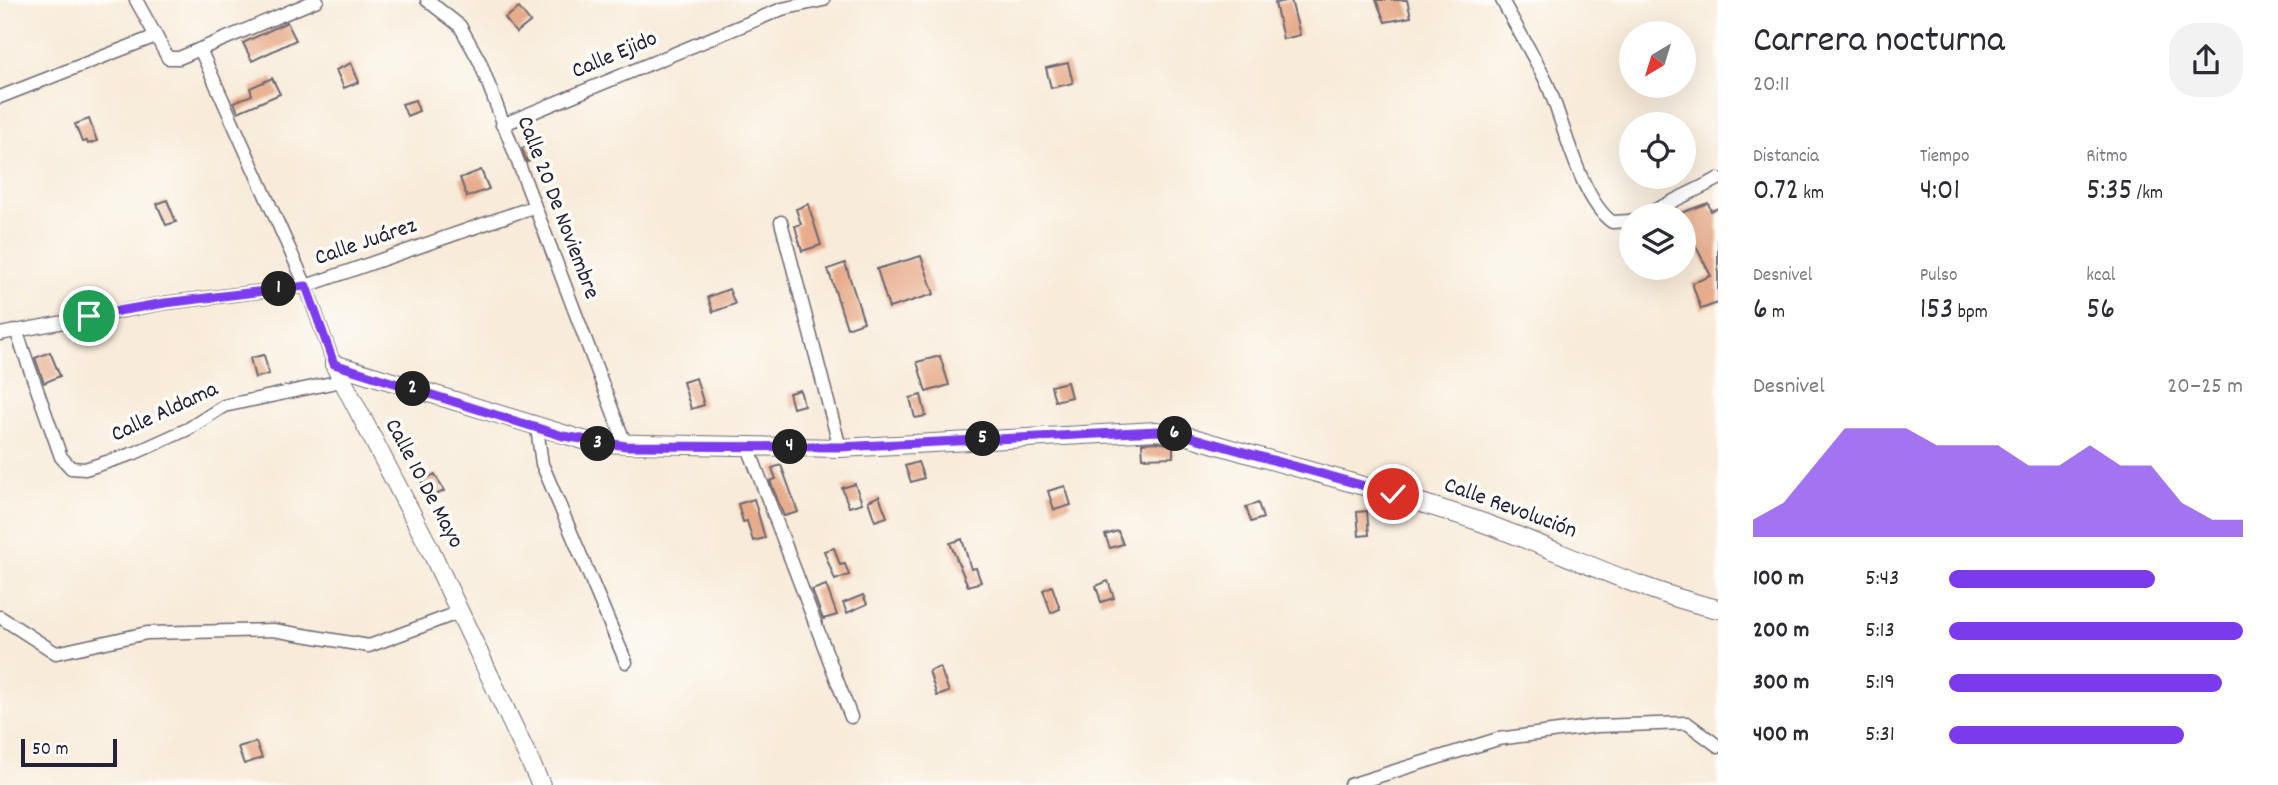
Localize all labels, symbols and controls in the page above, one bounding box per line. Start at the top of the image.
text: Carrera nocturna [1753,15,2005,70]
north arrow [1619,21,1696,98]
map controls [1619,21,1696,280]
street label: Calle Ejido [567,23,663,89]
button: share [2169,23,2243,97]
text: 20:11 [1753,69,1789,102]
street label: Calle 20 De Noviembre [507,112,607,304]
button: locate [1619,112,1696,189]
text: Distancia [1753,144,1819,171]
text: Tiempo [1920,144,1969,171]
text: Ritmo [2086,144,2128,171]
text: 0.72 [1753,171,1799,214]
text: 4:01 [1920,171,1960,214]
text: 5:35 [2086,171,2132,214]
text: km [1799,181,1824,208]
text: /km [2132,181,2163,208]
button: layers [1619,203,1696,280]
street label: Calle Juárez [311,210,422,276]
text: Desnivel [1753,263,1812,290]
text: Pulso [1920,263,1957,290]
text: kcal [2086,263,2115,290]
pin: 1 [262,272,296,306]
text: 1 [276,275,281,302]
pin [59,286,119,346]
text: 6 [1753,290,1768,333]
text: 153 [1920,290,1953,333]
text: 56 [2086,290,2115,333]
icon: arrive [70,297,108,335]
text: m [1768,300,1785,327]
text: bpm [1953,300,1988,327]
text: Desnivel [1753,371,1825,404]
text: 20–25 m [2167,371,2243,404]
pin: 2 [396,372,430,406]
street label: Calle Aldama [106,373,225,452]
text: 2 [408,375,417,402]
street label: Calle 10 De Mayo [375,413,471,555]
pin: 6 [1158,416,1192,452]
text: 6 [1170,420,1179,447]
pin: 5 [965,422,1000,457]
text: 5 [978,425,987,452]
pin: 3 [580,426,616,462]
text: 3 [593,430,602,457]
pin: 4 [772,430,808,464]
text: 4 [786,433,793,460]
pin [1363,464,1423,524]
street label: Calle Revolución [1439,470,1581,548]
icon: check [1374,475,1412,513]
text: 100 m [1753,563,1804,596]
text: 5:43 [1865,563,1899,596]
text: 200 m [1753,615,1809,648]
text: 5:13 [1865,615,1895,648]
text: 300 m [1753,667,1809,700]
text: 5:19 [1865,667,1895,700]
text: 400 m [1753,719,1809,752]
text: 5:31 [1865,719,1895,752]
scale bar [21,736,117,768]
text: 50 m [32,737,69,764]

